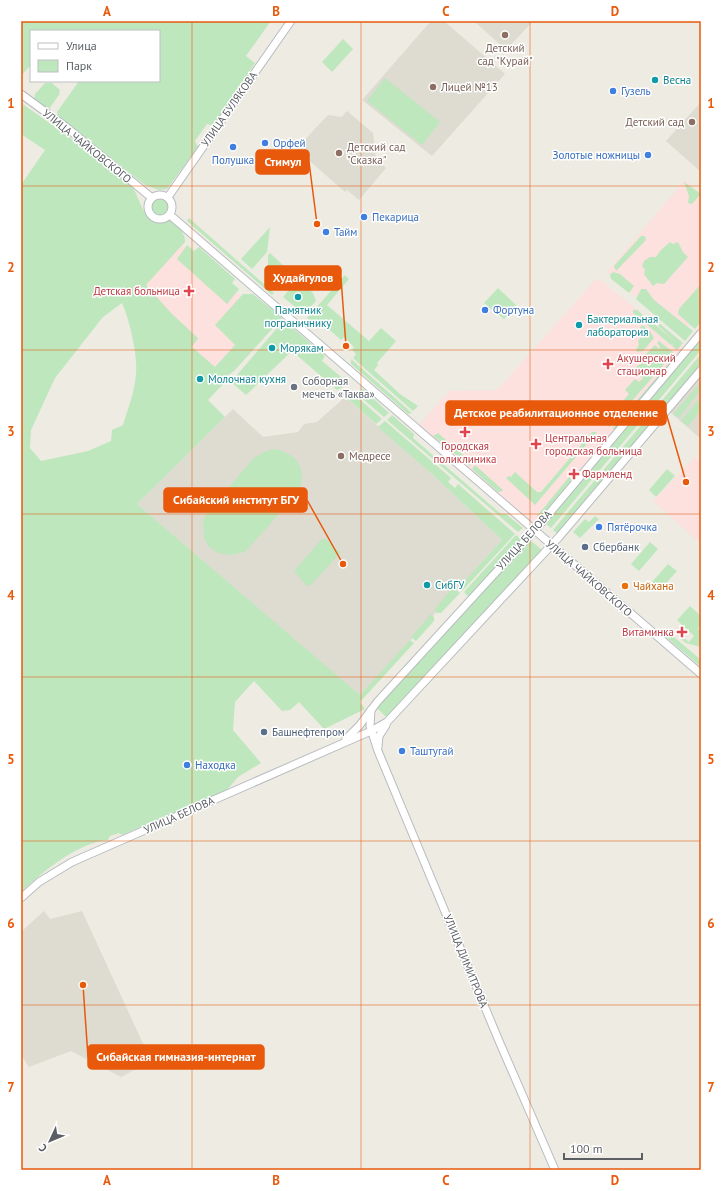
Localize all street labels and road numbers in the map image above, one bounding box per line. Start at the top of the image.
street label: УЛИЦА БУЛЯКОВА [198,68,260,149]
street label: УЛИЦА ЧАЙКОВСКОГО [40,106,134,186]
street label: УЛИЦА БЕЛОВА [493,507,555,573]
street label: УЛИЦА ЧАЙКОВСКОГО [543,537,635,619]
street label: УЛИЦА БЕЛОВА [142,793,217,837]
street label: УЛИЦА ДИМИТРОВА [441,912,491,1010]

